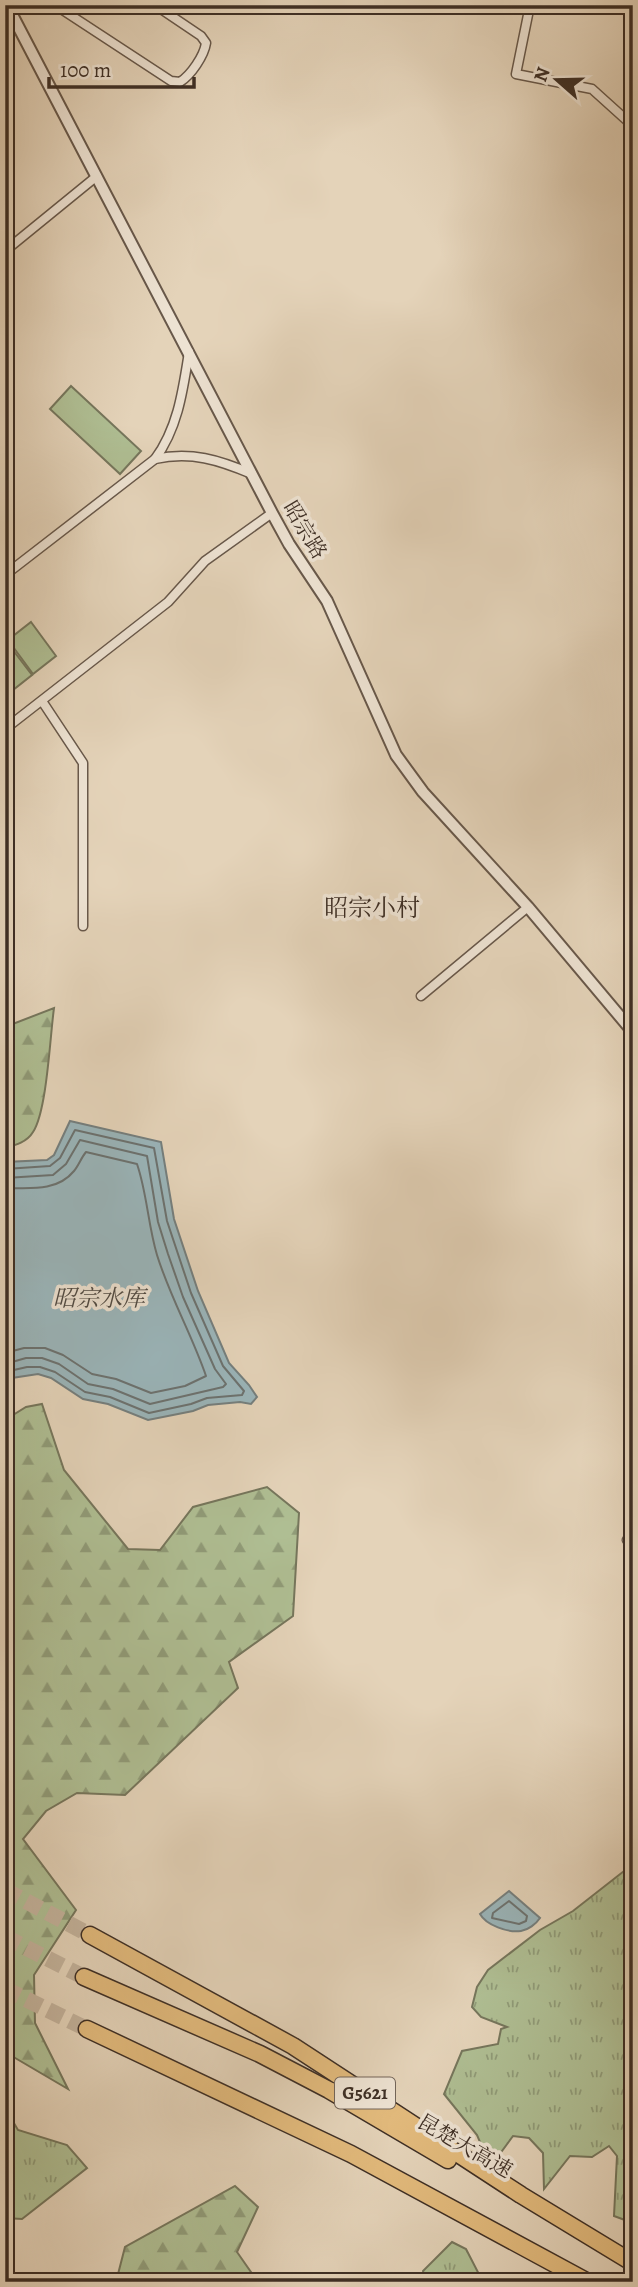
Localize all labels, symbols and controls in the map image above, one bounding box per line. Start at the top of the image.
scale bar [49,46,194,90]
north arrow [522,46,592,116]
text: 100 m [60,56,111,84]
text: N [527,63,557,85]
street label: 昭宗路 [277,496,333,564]
district label: 昭宗小村 [324,892,420,924]
water label: 昭宗水库 [53,1283,149,1314]
road number: G5621 [335,2078,395,2108]
street label: 昆楚大高速 [413,2108,517,2184]

